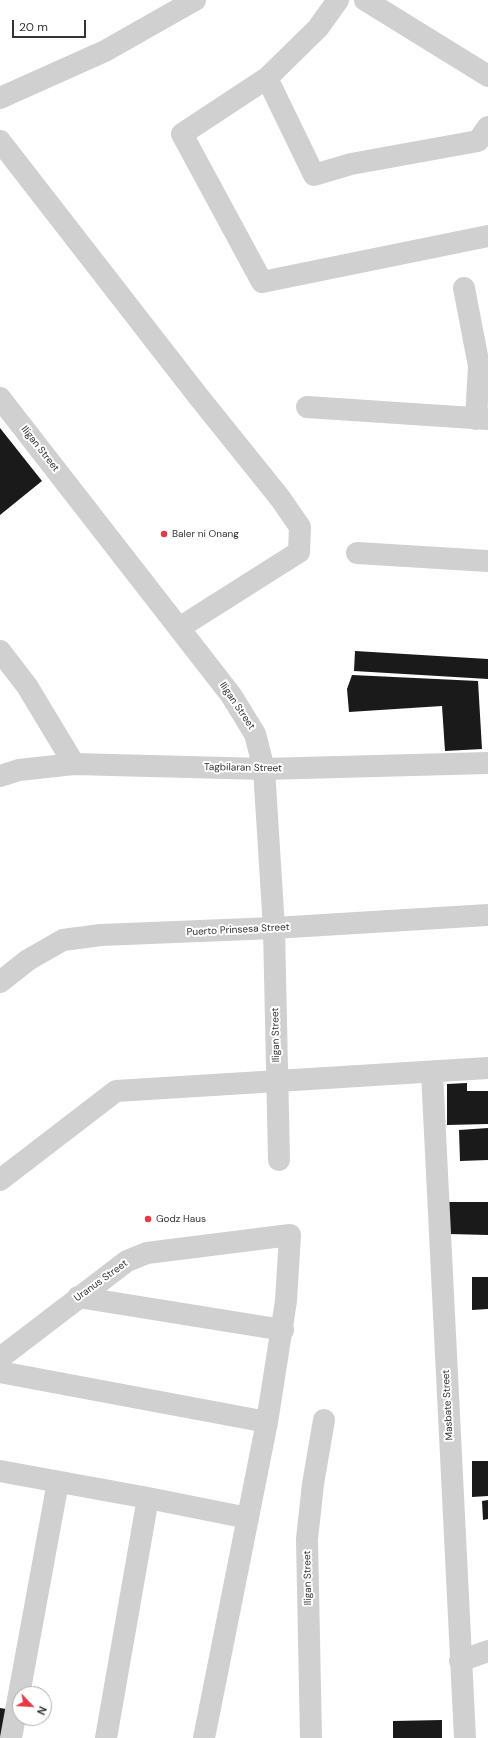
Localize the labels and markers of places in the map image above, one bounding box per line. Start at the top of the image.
place label: Baler ni Onang [172,528,239,540]
marker: Baler ni Onang [159,529,169,539]
place label: Godz Haus [156,1213,206,1225]
marker: Godz Haus [143,1214,153,1224]

